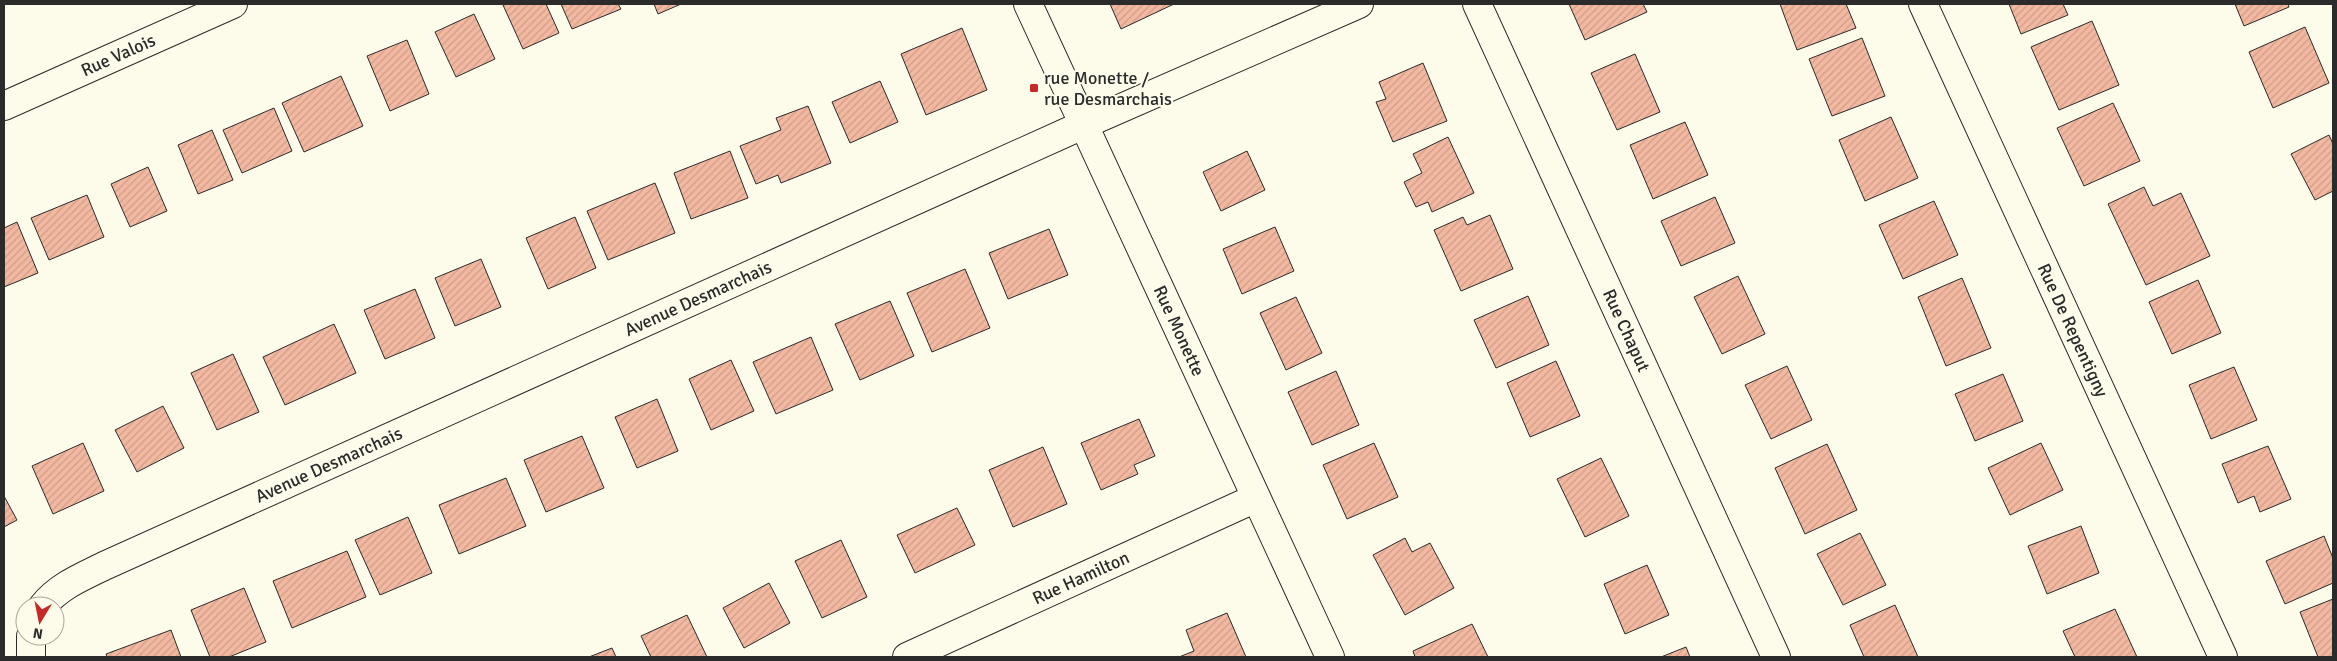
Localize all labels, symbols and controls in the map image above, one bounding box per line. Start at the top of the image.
street label: Rue Valois [78,29,159,81]
place label: rue Monette / rue Desmarchais [1044,67,1172,110]
marker: rue Monette / rue Desmarchais [1028,82,1040,94]
street label: Avenue Desmarchais [621,256,775,341]
street label: Rue De Repentigny [2033,260,2113,401]
street label: Rue Monette [1149,282,1210,380]
street label: Rue Chaput [1598,285,1655,375]
street label: Avenue Desmarchais [252,422,406,507]
street label: Rue Hamilton [1029,546,1133,609]
north arrow [15,596,65,646]
text: N [32,624,44,643]

